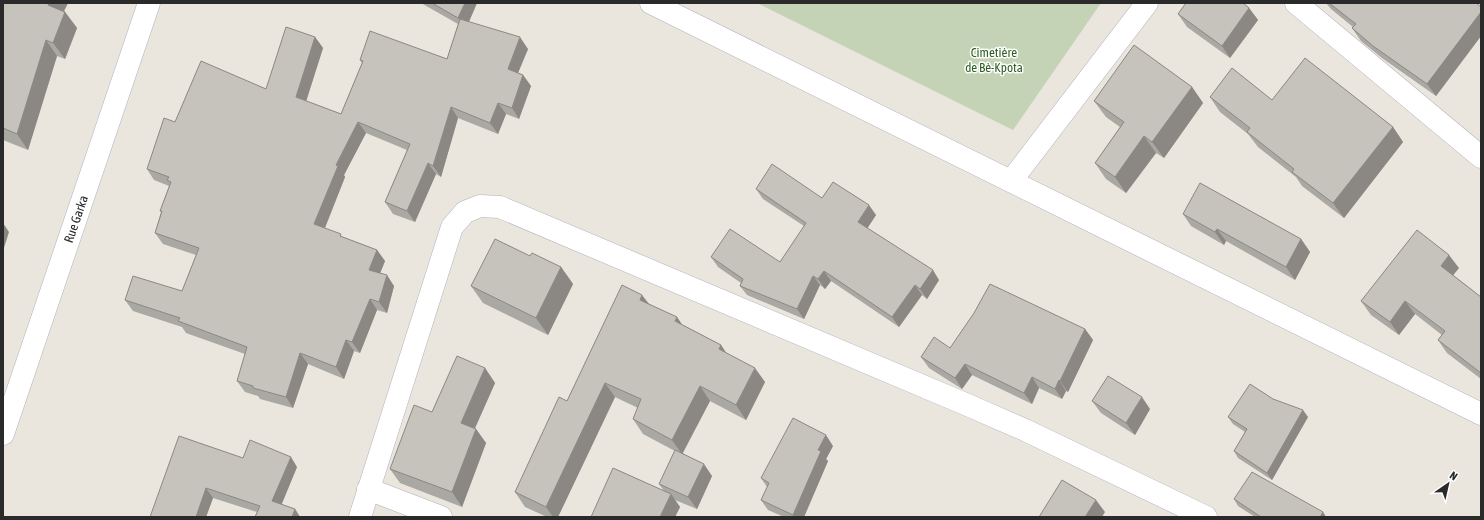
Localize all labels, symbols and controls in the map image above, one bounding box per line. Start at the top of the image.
park label: Cimetière de Bè-Kpota [965,45,1023,75]
street label: Rue Garka [61,193,91,245]
north arrow [1428,464,1468,504]
text: N [1448,469,1460,483]

